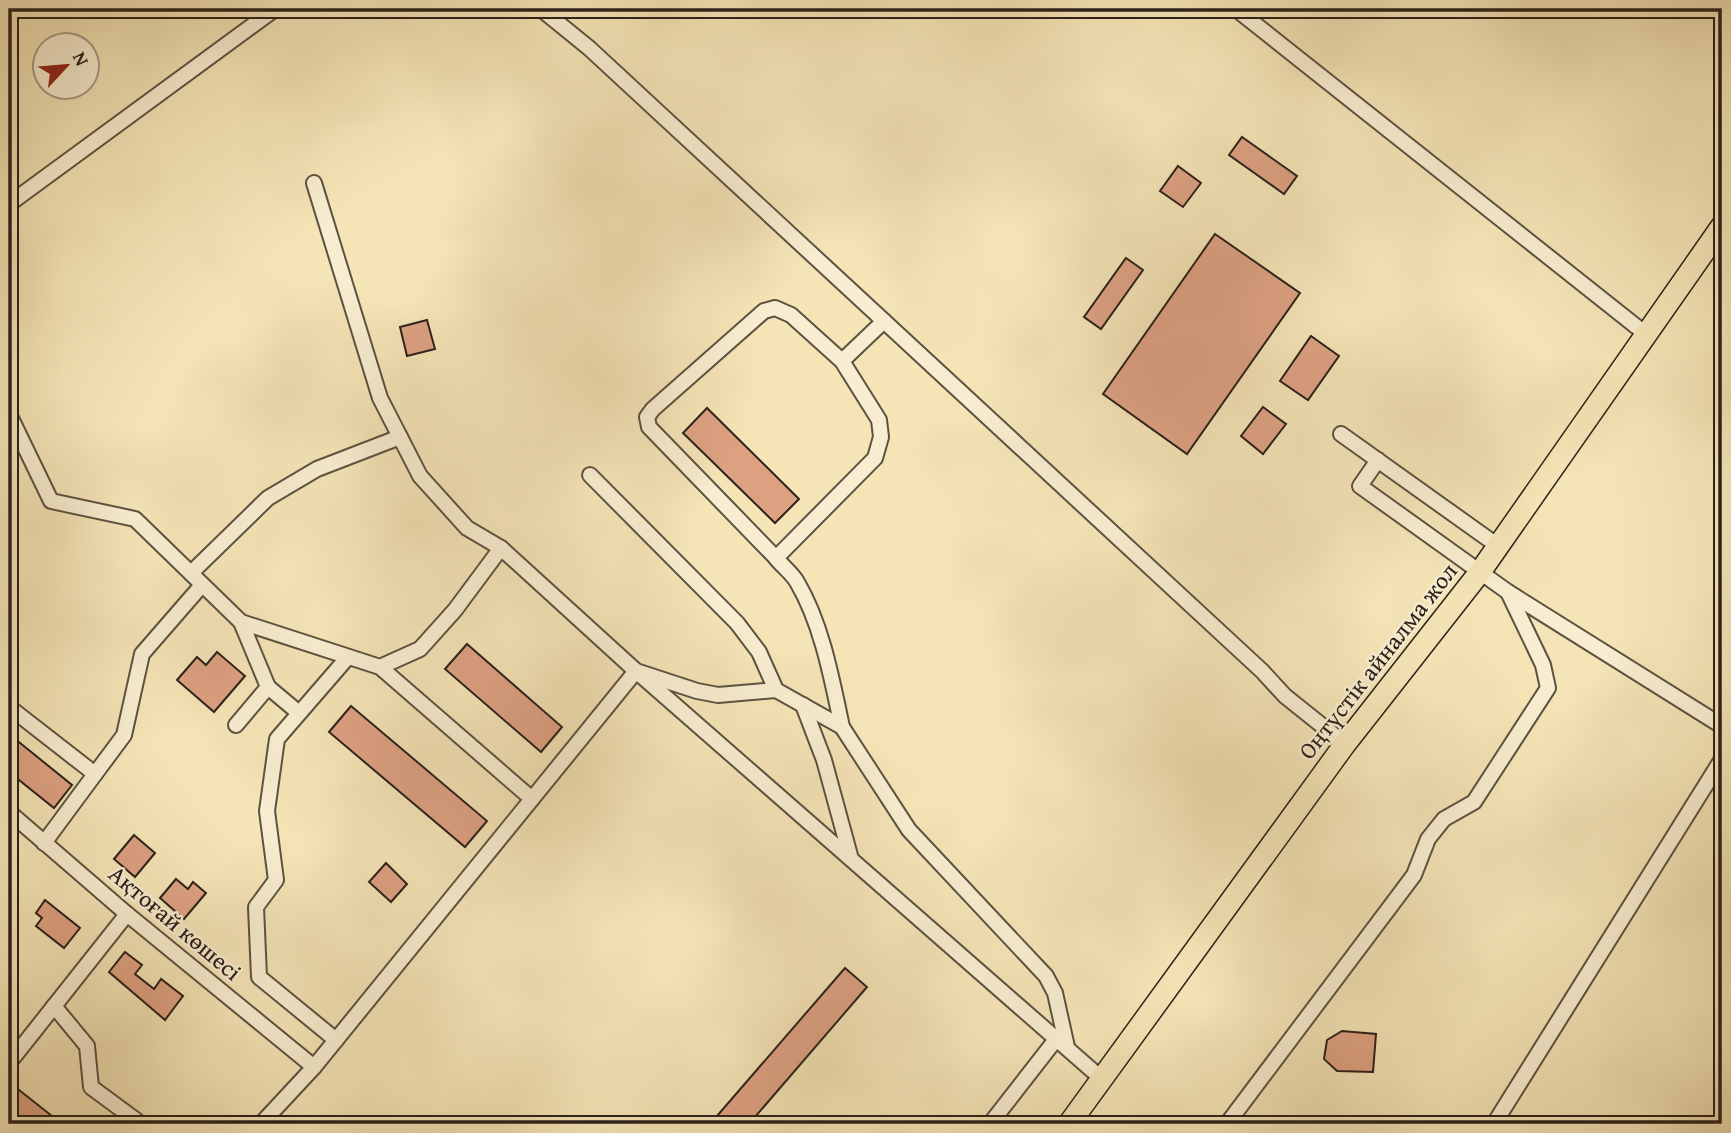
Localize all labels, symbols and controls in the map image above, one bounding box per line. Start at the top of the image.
north arrow [32,32,102,102]
text: N [66,47,97,71]
street label: Оңтүстік айналма жол [1290,555,1466,766]
street label: Ақтоғай көшесі [101,857,250,989]

